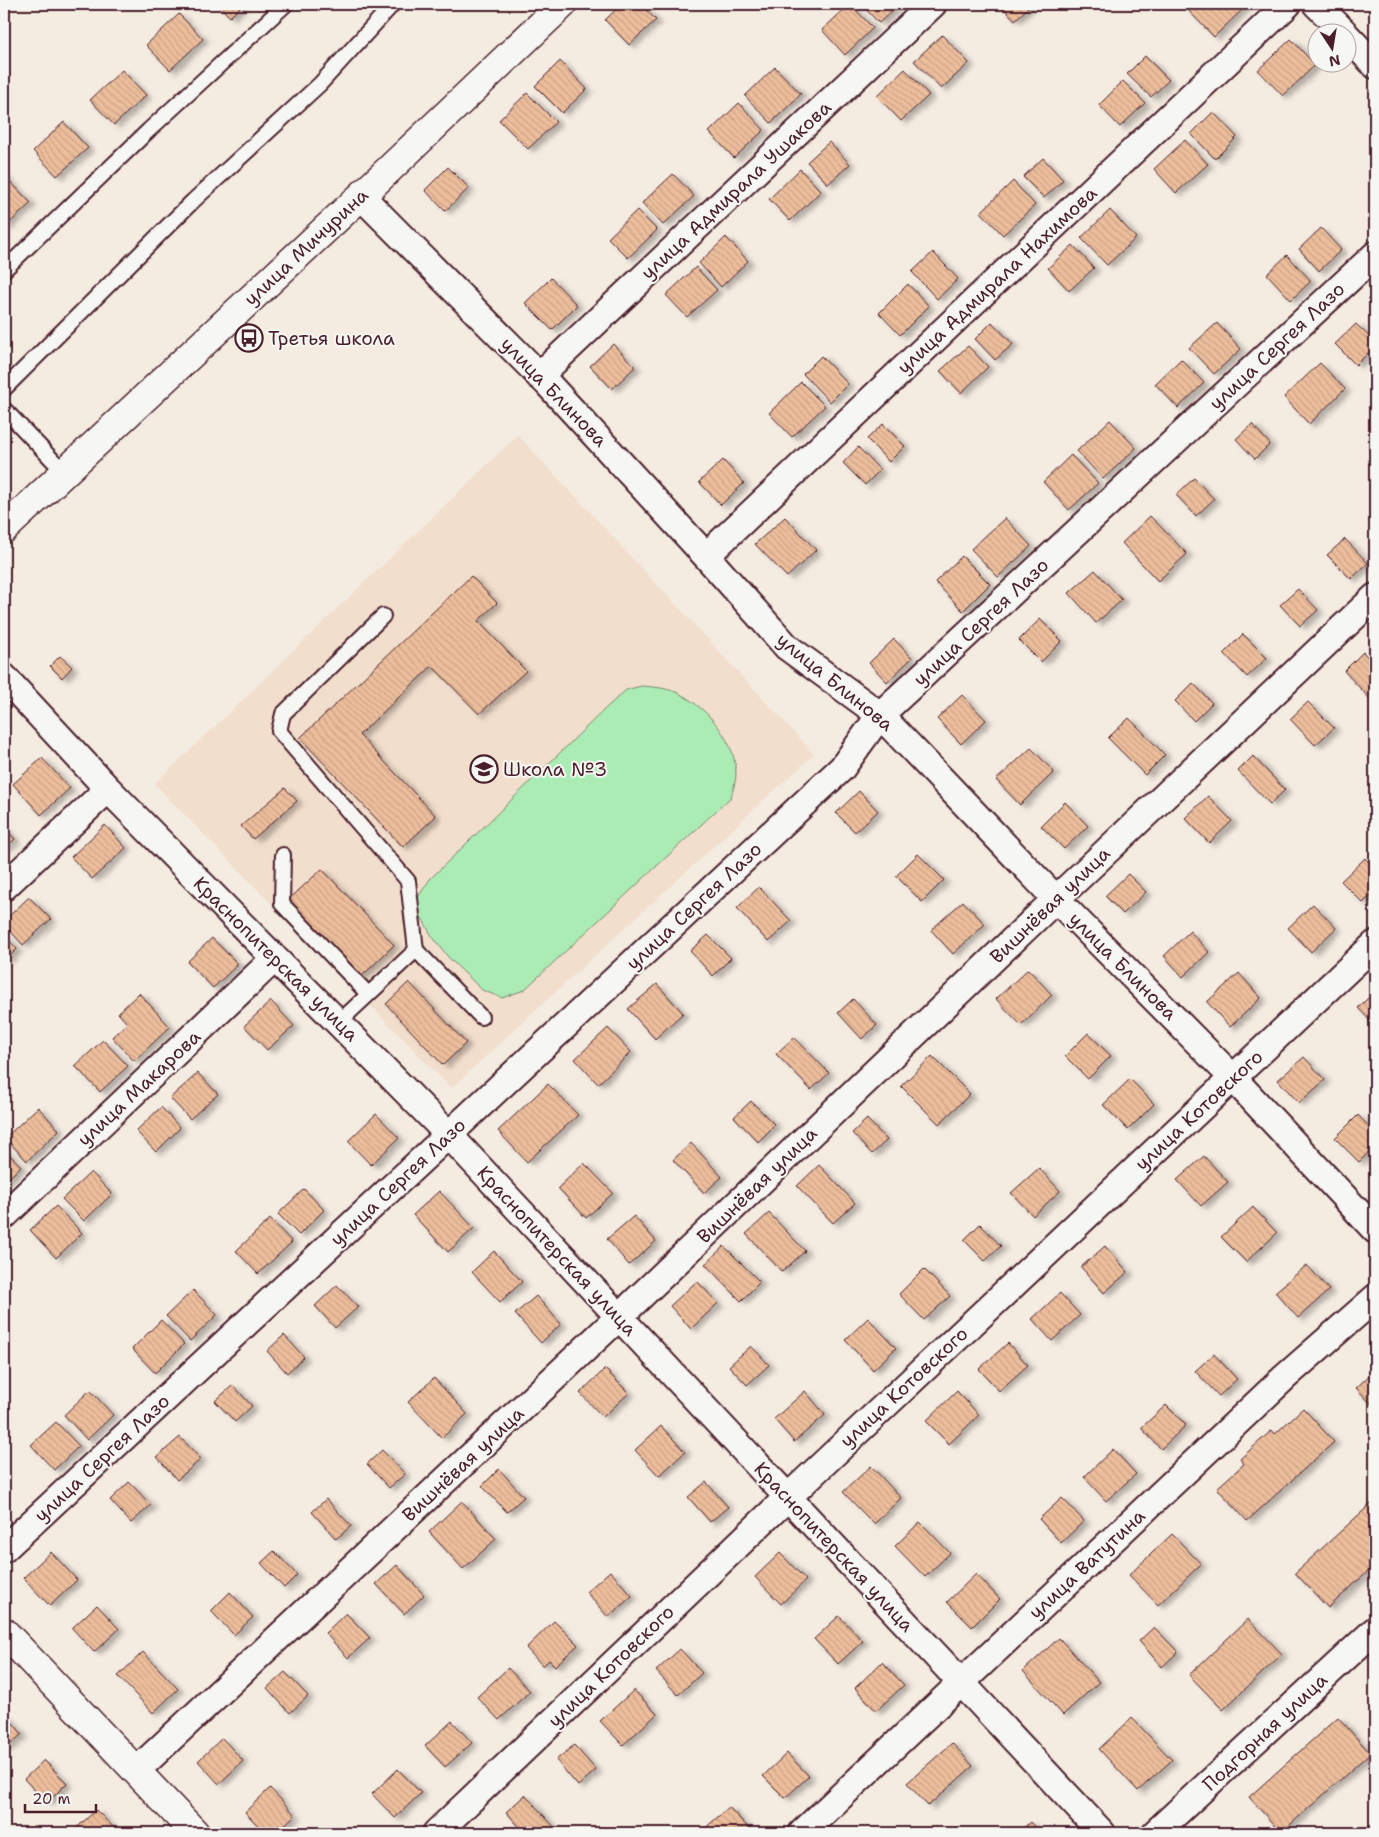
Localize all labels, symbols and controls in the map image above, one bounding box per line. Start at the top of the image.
north arrow [1306,22,1356,72]
text: N [1327,51,1342,71]
street label: улица Адмирала Ушакова [636,95,837,285]
street label: улица Адмирала Нахимова [892,181,1102,379]
street label: улица Мичурина [238,183,374,311]
street label: улица Сергея Лазо [1204,277,1350,415]
bus stop icon: Третья школа [234,323,264,353]
place label: Третья школа [268,326,395,351]
street label: улица Блинова [495,332,613,452]
street label: улица Сергея Лазо [908,553,1054,691]
street label: улица Блинова [771,627,899,737]
school or university icon: Школа №3 [469,754,499,784]
place label: Школа №3 [503,757,607,782]
street label: улица Сергея Лазо [621,837,767,975]
street label: Вишнёвая улица [984,841,1116,969]
street label: Краснопитерская улица [188,871,364,1047]
street label: улица Блинова [1063,906,1183,1026]
street label: улица Макарова [72,1024,206,1152]
street label: улица Котовского [1130,1044,1268,1176]
street label: улица Сергея Лазо [325,1113,471,1251]
street label: Вишнёвая улица [691,1121,823,1249]
street label: Краснопитерская улица [472,1161,643,1341]
street label: улица Котовского [835,1321,973,1453]
street label: улица Сергея Лазо [29,1389,175,1527]
street label: Вишнёвая улица [397,1401,529,1527]
street label: Краснопитерская улица [749,1457,920,1637]
street label: улица Ватутина [1023,1503,1151,1625]
street label: улица Котовского [542,1599,680,1733]
street label: Подгорная улица [1197,1667,1333,1796]
scale bar [25,1782,96,1814]
text: 20 m [32,1789,71,1809]

